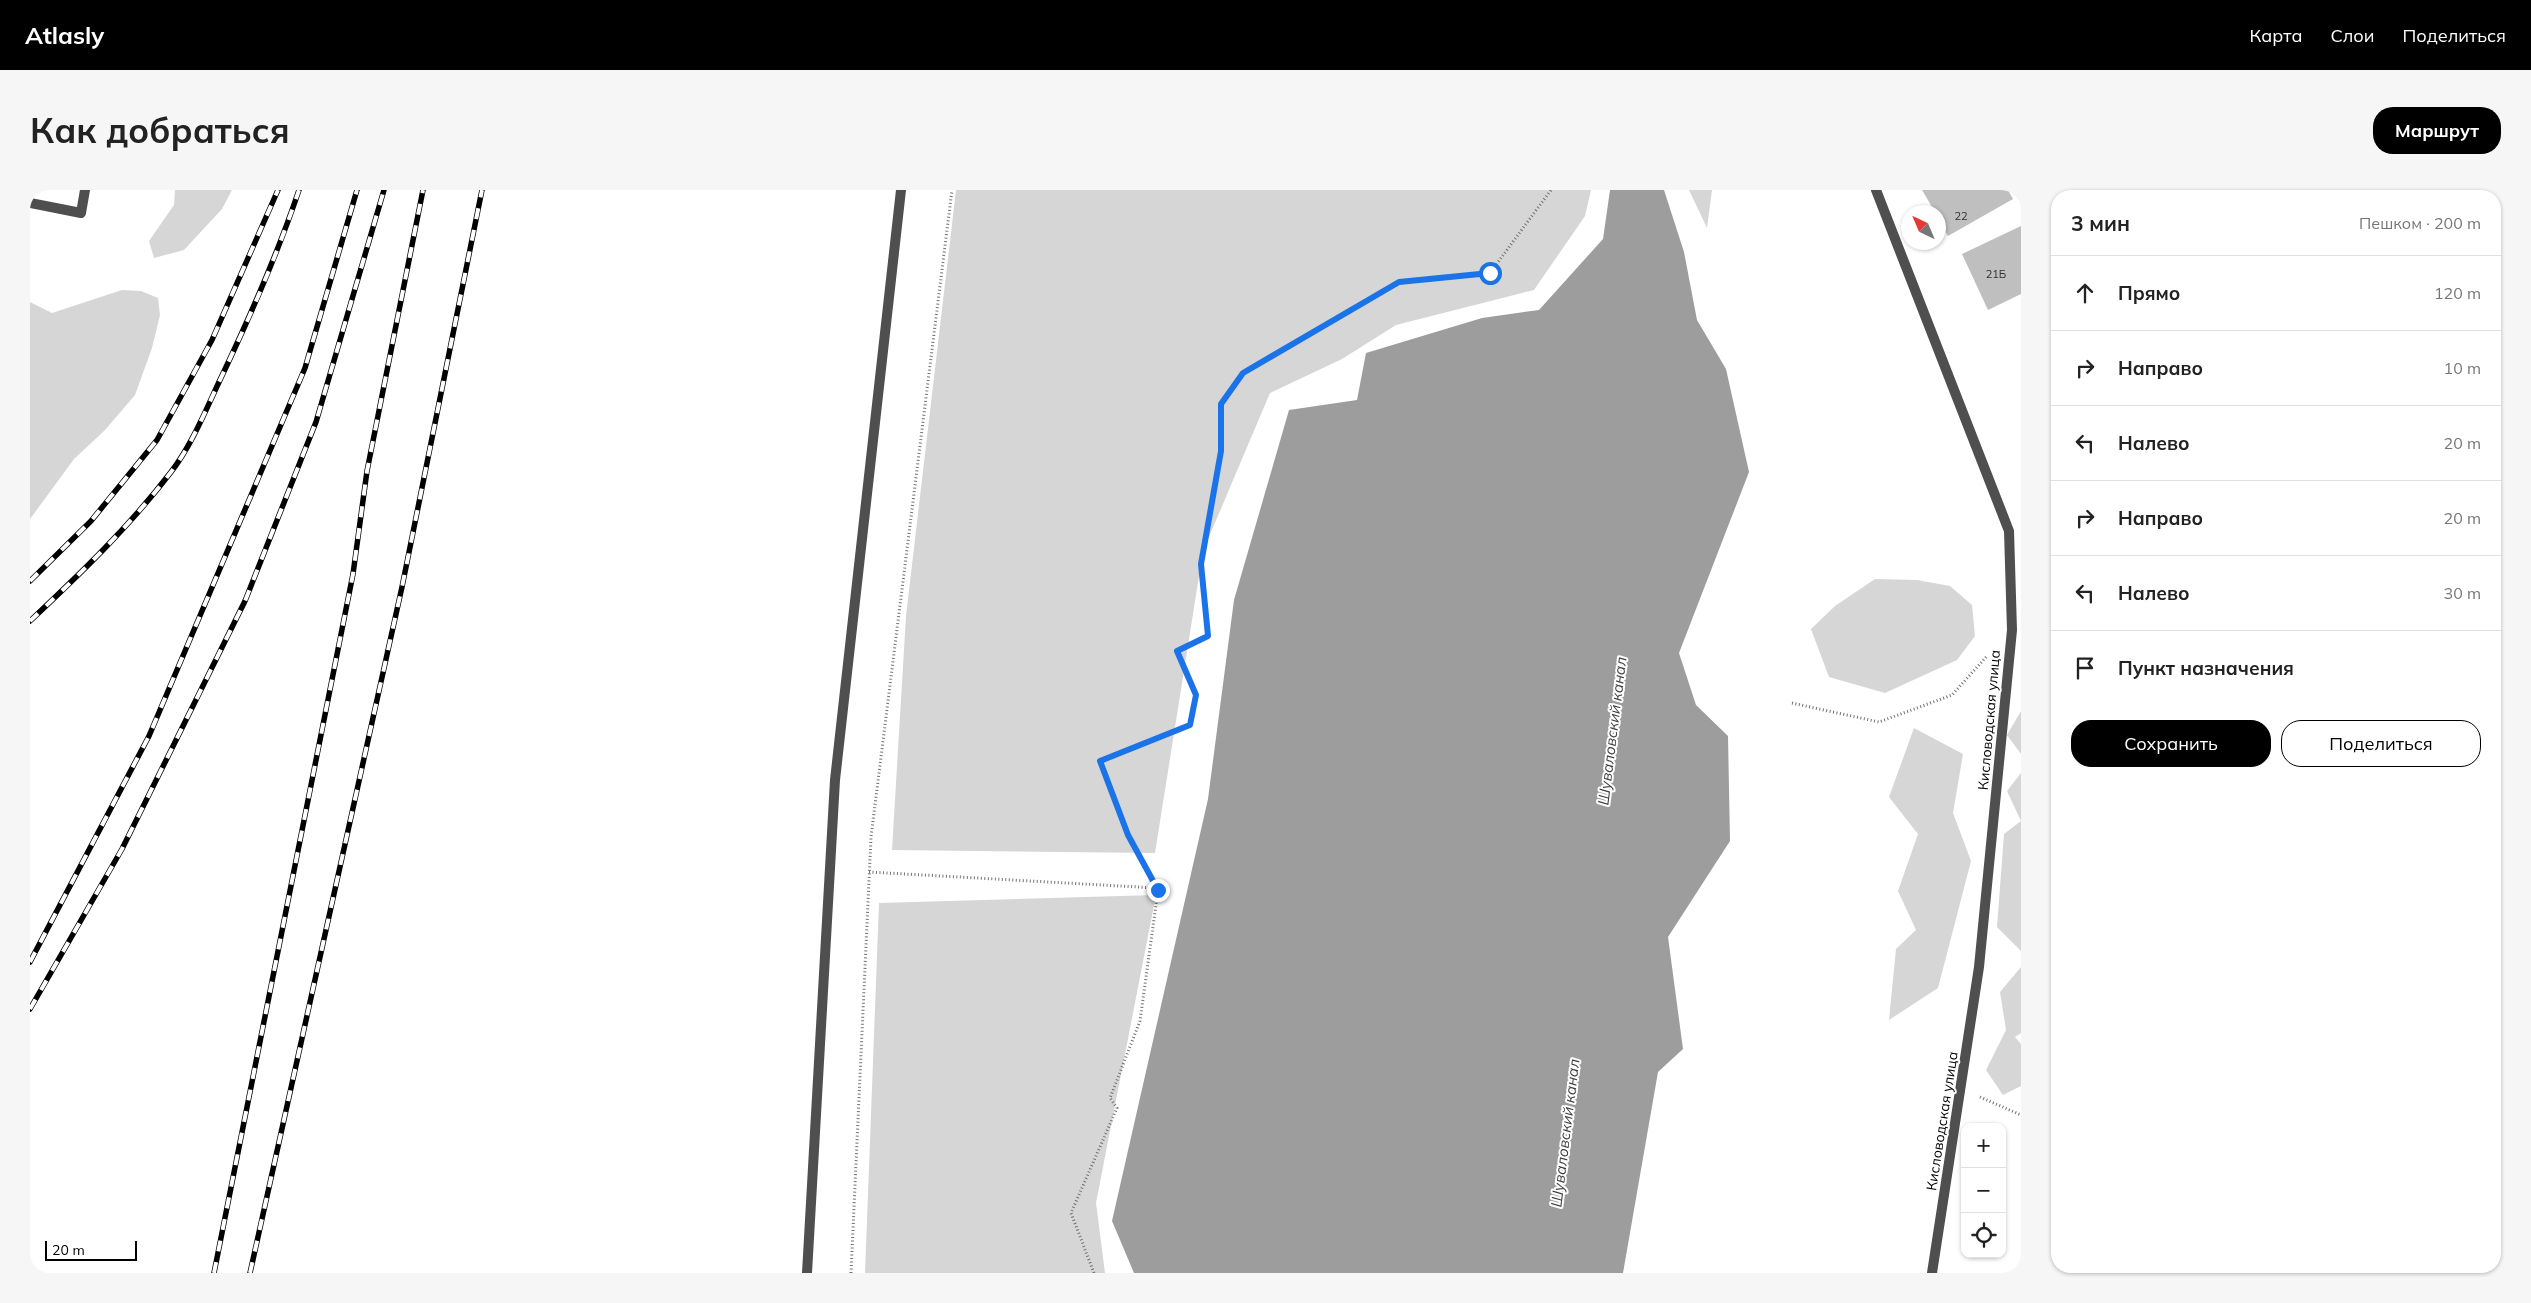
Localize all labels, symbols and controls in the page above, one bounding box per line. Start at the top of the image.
text: Atlasly [25,20,104,50]
text: Карта [2250,24,2302,47]
text: Слои [2330,24,2375,47]
text: Поделиться [2403,24,2506,47]
button: Маршрут [2373,107,2501,154]
text: Как добраться [30,108,290,152]
north arrow [1901,205,1946,250]
house number: 22 [1954,209,1968,223]
text: 3 мин [2071,210,2130,236]
text: Пешком · 200 m [2359,213,2481,233]
route start [1479,262,1502,285]
house number: 21Б [1986,267,2006,281]
icon: ahead [2071,279,2099,307]
text: Прямо [2118,281,2180,305]
text: 120 m [2434,283,2481,303]
icon: right [2071,354,2099,382]
text: Направо [2118,356,2203,380]
text: 10 m [2444,358,2481,378]
icon: left [2071,429,2099,457]
text: Налево [2118,431,2190,455]
text: 20 m [2444,433,2481,453]
icon: right [2071,504,2099,532]
text: Направо [2118,506,2203,530]
text: 20 m [2444,508,2481,528]
icon: left [2071,579,2099,607]
text: Налево [2118,581,2190,605]
text: 30 m [2444,583,2481,603]
street label: Кисловодская улица [1974,649,2004,791]
icon: arrive [2071,654,2099,682]
water label: Шуваловский канал [1593,656,1631,806]
text: Пункт назначения [2118,656,2294,680]
button: Сохранить [2071,720,2271,767]
button: Поделиться [2281,720,2481,767]
route end [1147,879,1170,902]
street label: Кисловодская улица [1922,1050,1962,1192]
water label: Шуваловский канал [1546,1058,1584,1208]
map controls [1961,1123,2006,1258]
button: + [1961,1123,2006,1168]
button: − [1961,1168,2006,1213]
button: locate [1961,1213,2006,1258]
scale bar [45,1238,138,1261]
text: 20 m [52,1241,85,1259]

